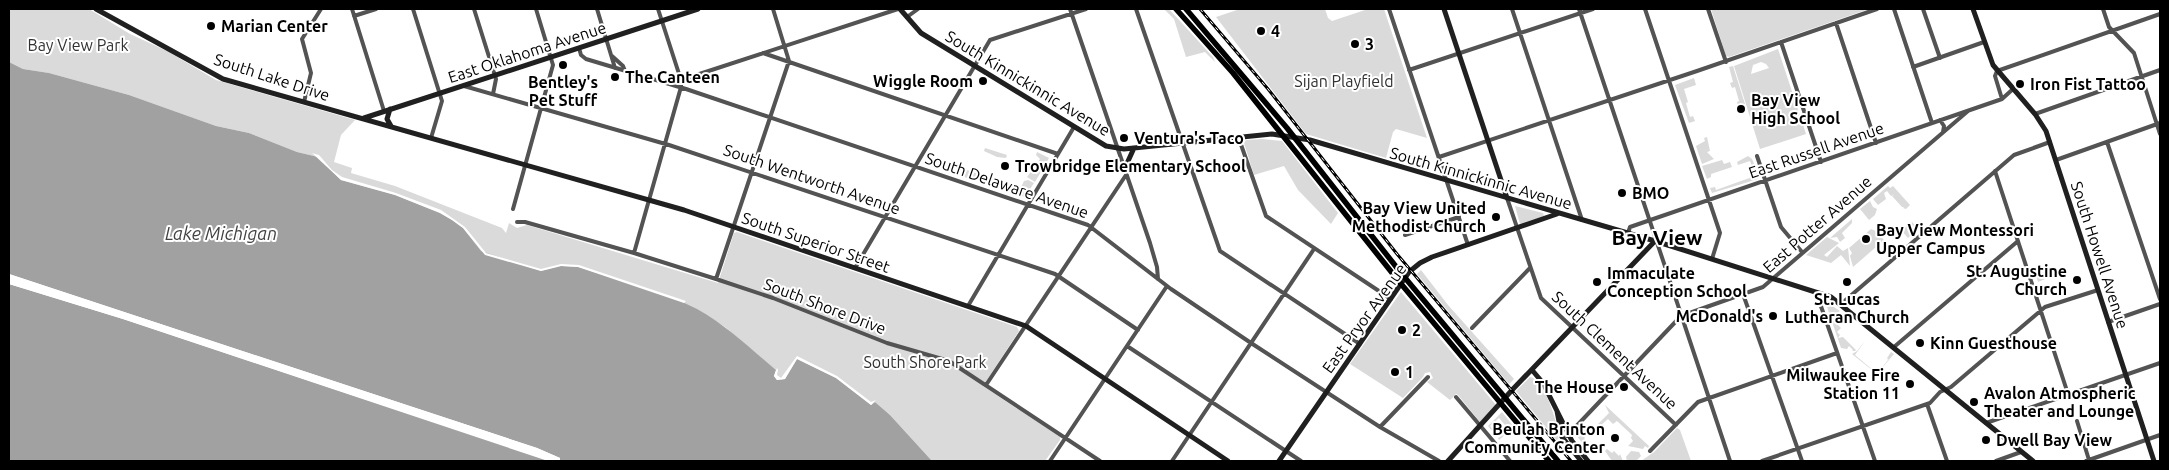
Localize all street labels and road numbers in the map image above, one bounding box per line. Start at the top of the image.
street label: East Oklahoma Avenue [446,18,608,86]
street label: South Kinnickinnic Avenue [943,27,1113,139]
street label: South Lake Drive [212,50,332,104]
street label: East Russell Avenue [1746,118,1886,182]
street label: South Wentworth Avenue [721,140,903,218]
street label: South Kinnickinnic Avenue [1388,143,1574,213]
street label: South Delaware Avenue [923,149,1091,221]
street label: East Potter Avenue [1759,172,1875,276]
street label: South Howell Avenue [2068,179,2132,331]
street label: South Superior Street [740,208,893,276]
street label: East Pryor Avenue [1318,260,1410,376]
street label: South Shore Drive [761,274,889,338]
street label: South Clement Avenue [1549,287,1681,413]

